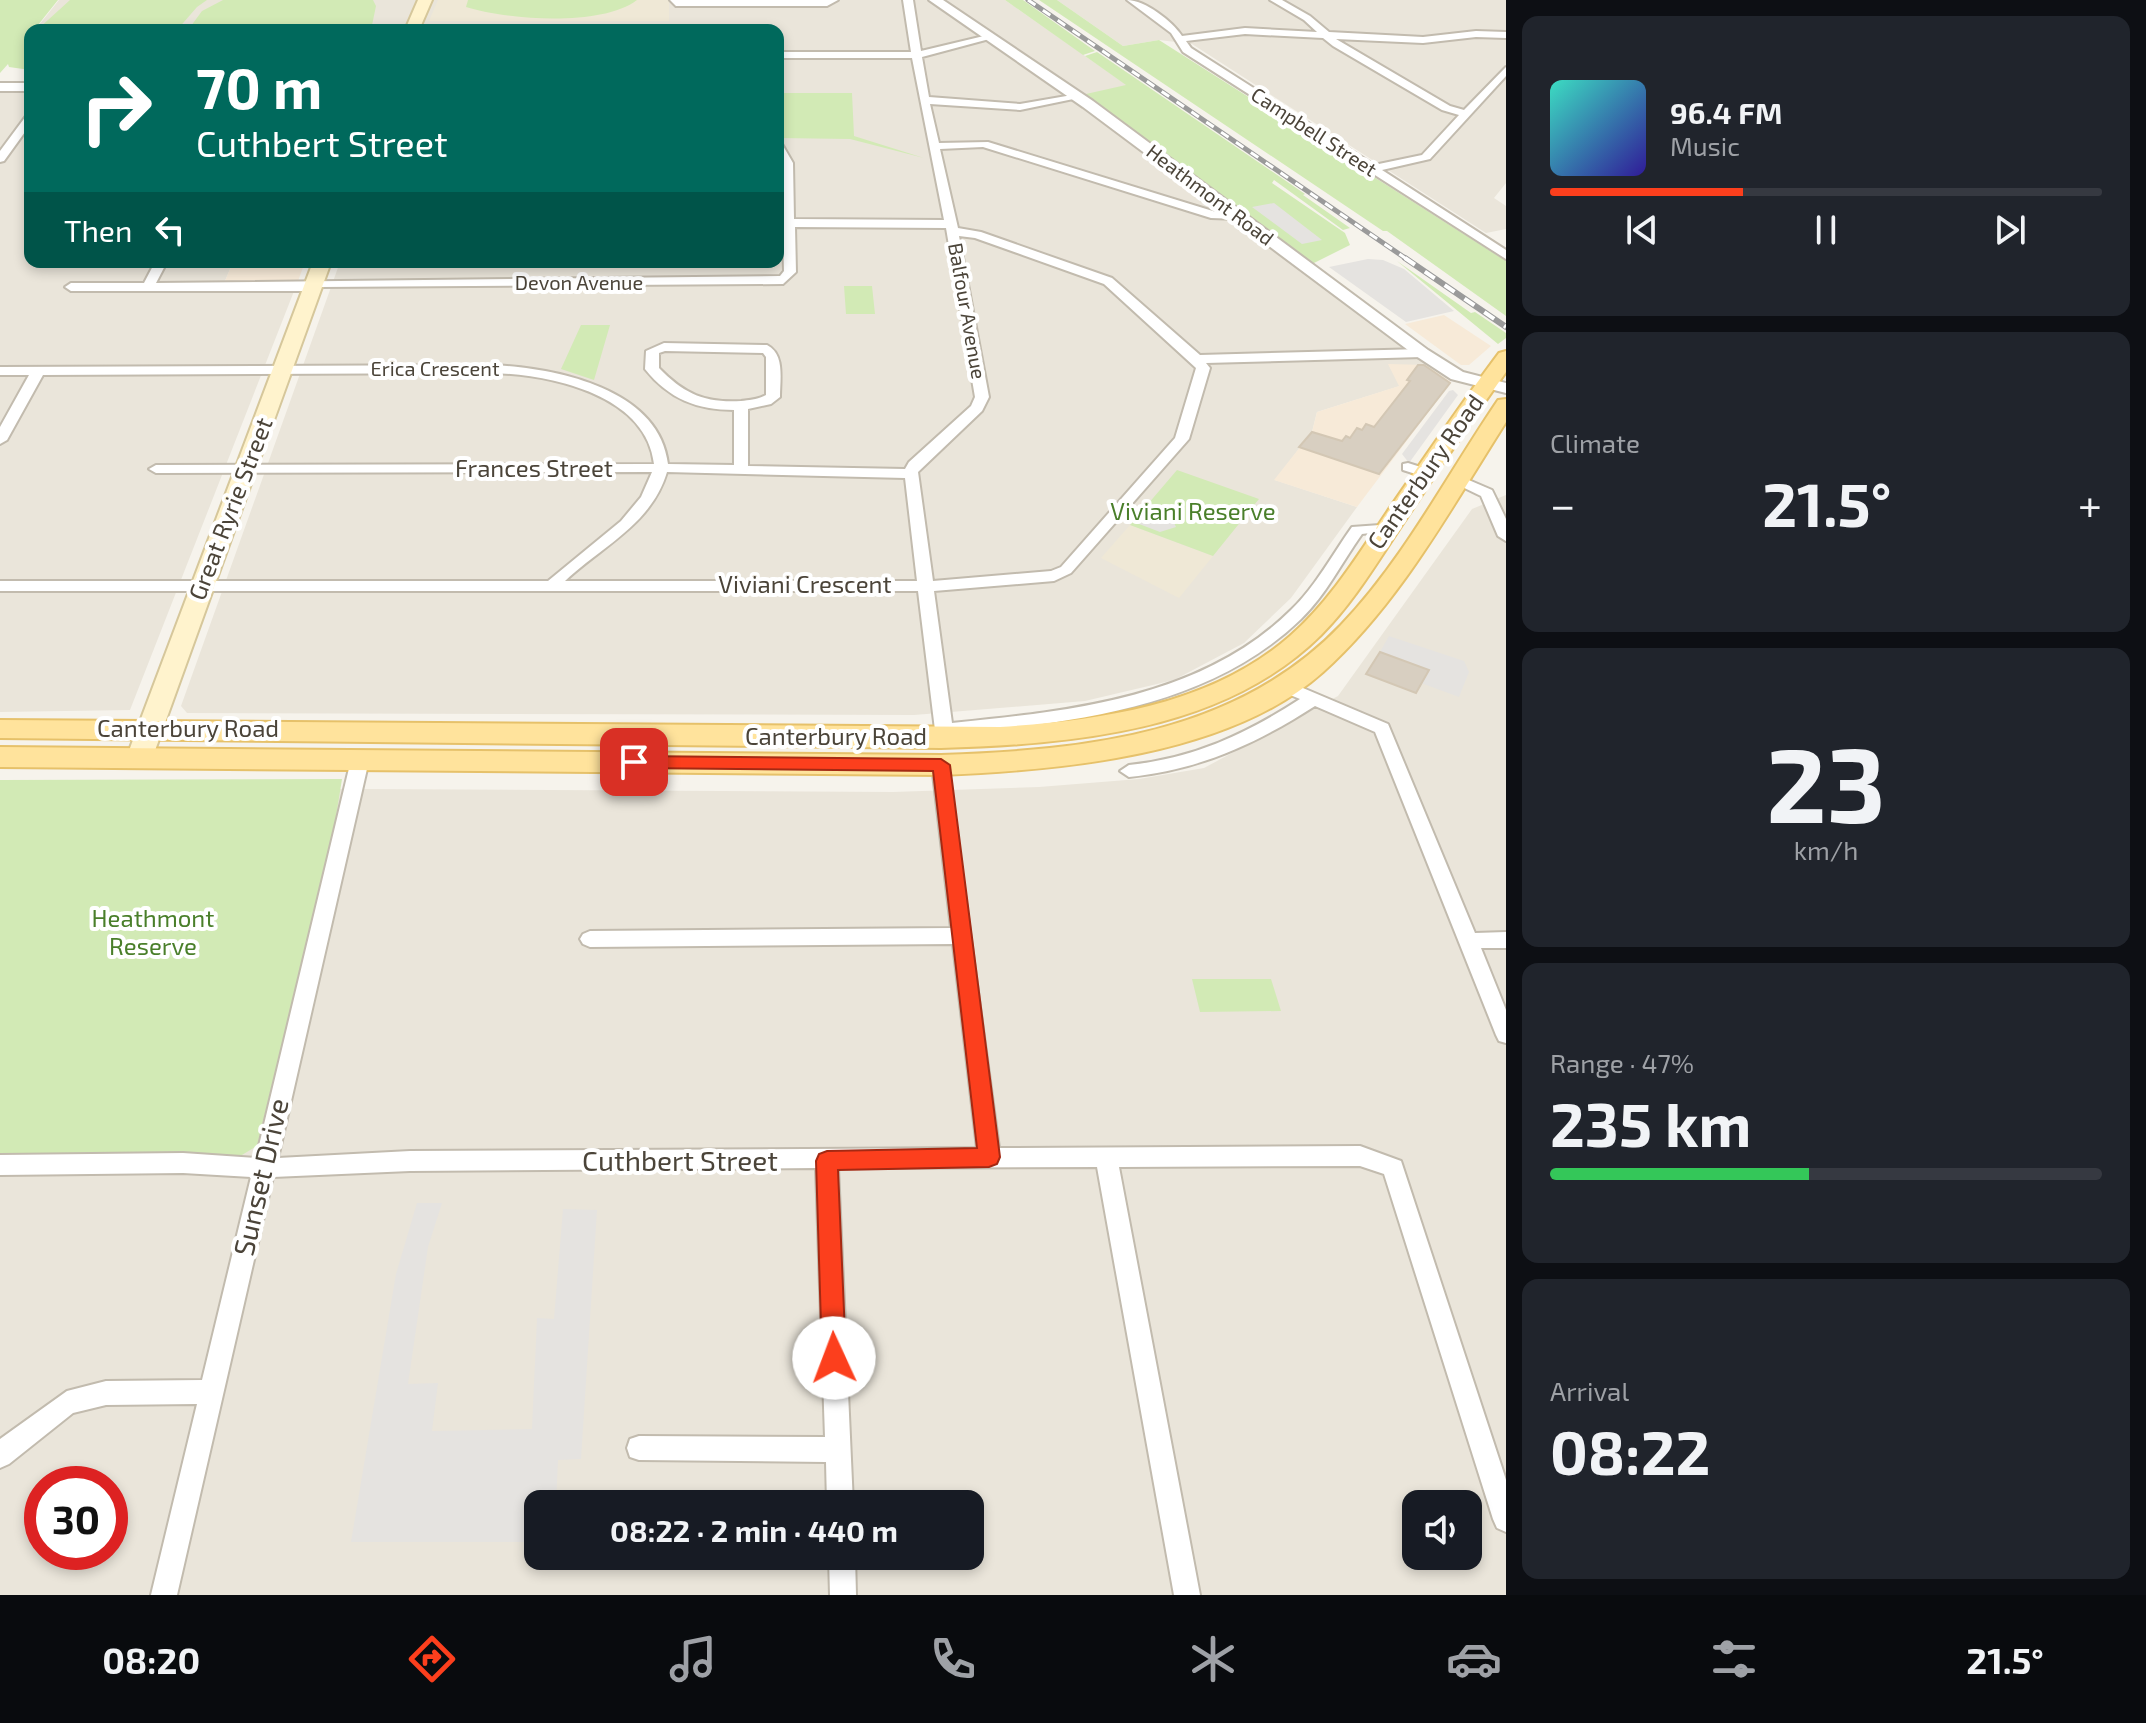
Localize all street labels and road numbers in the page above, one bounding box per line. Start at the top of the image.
street label: Campbell Street [1247,82,1382,181]
street label: Heathmont Road [1142,139,1279,250]
street label: Balfour Avenue [944,241,992,381]
street label: Devon Avenue [515,270,643,294]
street label: Erica Crescent [370,356,500,380]
street label: Canterbury Road [1361,388,1489,554]
street label: Great Ryrie Street [181,413,278,604]
street label: Frances Street [455,453,613,482]
street label: Viviani Crescent [718,569,892,598]
street label: Canterbury Road [97,713,279,742]
street label: Canterbury Road [745,721,927,750]
street label: Sunset Drive [225,1095,295,1259]
street label: Cuthbert Street [582,1143,778,1177]

